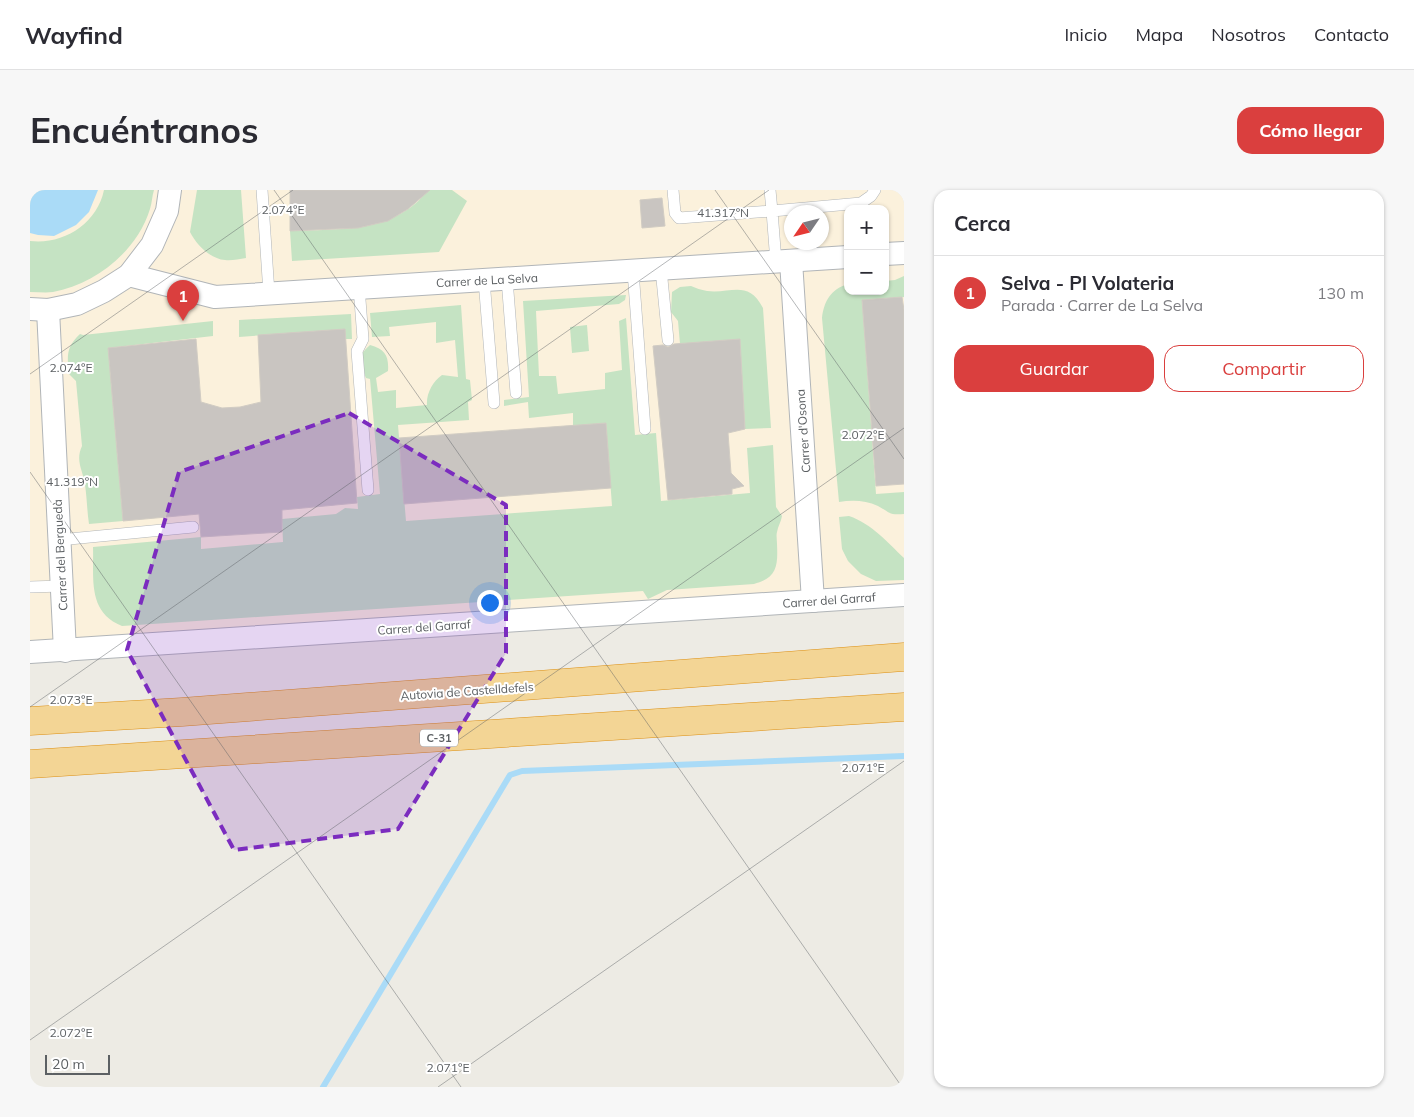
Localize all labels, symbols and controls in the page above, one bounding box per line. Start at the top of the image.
text: Wayfind [25,20,123,50]
text: Inicio [1064,23,1107,46]
text: Mapa [1135,23,1183,46]
text: Nosotros [1211,23,1286,46]
text: Contacto [1314,23,1389,46]
button: Cómo llegar [1237,107,1384,154]
text: Encuéntranos [30,108,259,152]
text: 2.074°E [261,202,305,217]
text: 41.317°N [697,205,749,220]
north arrow [784,205,829,250]
map controls [844,205,889,295]
button: + [844,205,889,250]
text: Cerca [954,210,1011,236]
button: − [844,250,889,295]
street label: Carrer de La Selva [436,270,538,290]
text: Selva - Pl Volateria [1001,271,1174,295]
pin: 1 [167,280,199,321]
text: 1 [965,283,975,303]
text: 130 m [1317,283,1364,303]
text: Parada · Carrer de La Selva [1001,295,1203,315]
button: Guardar [954,345,1154,392]
button: Compartir [1164,345,1364,392]
text: 2.074°E [49,360,93,375]
street label: Carrer d'Osona [793,389,813,473]
text: 2.072°E [841,427,885,442]
text: 41.319°N [46,474,98,489]
street label: Carrer del Berguedà [50,499,70,611]
street label: Carrer del Garraf [782,589,877,611]
your location [477,590,503,616]
street label: Carrer del Garraf [377,616,472,638]
street label: Autovia de Castelldefels [400,679,534,703]
text: 2.073°E [49,692,93,707]
road number: C-31 [420,730,458,746]
text: 2.071°E [841,760,885,775]
text: 2.072°E [49,1025,93,1040]
scale bar [45,1052,110,1075]
text: 20 m [52,1055,85,1073]
text: 2.071°E [426,1060,470,1075]

